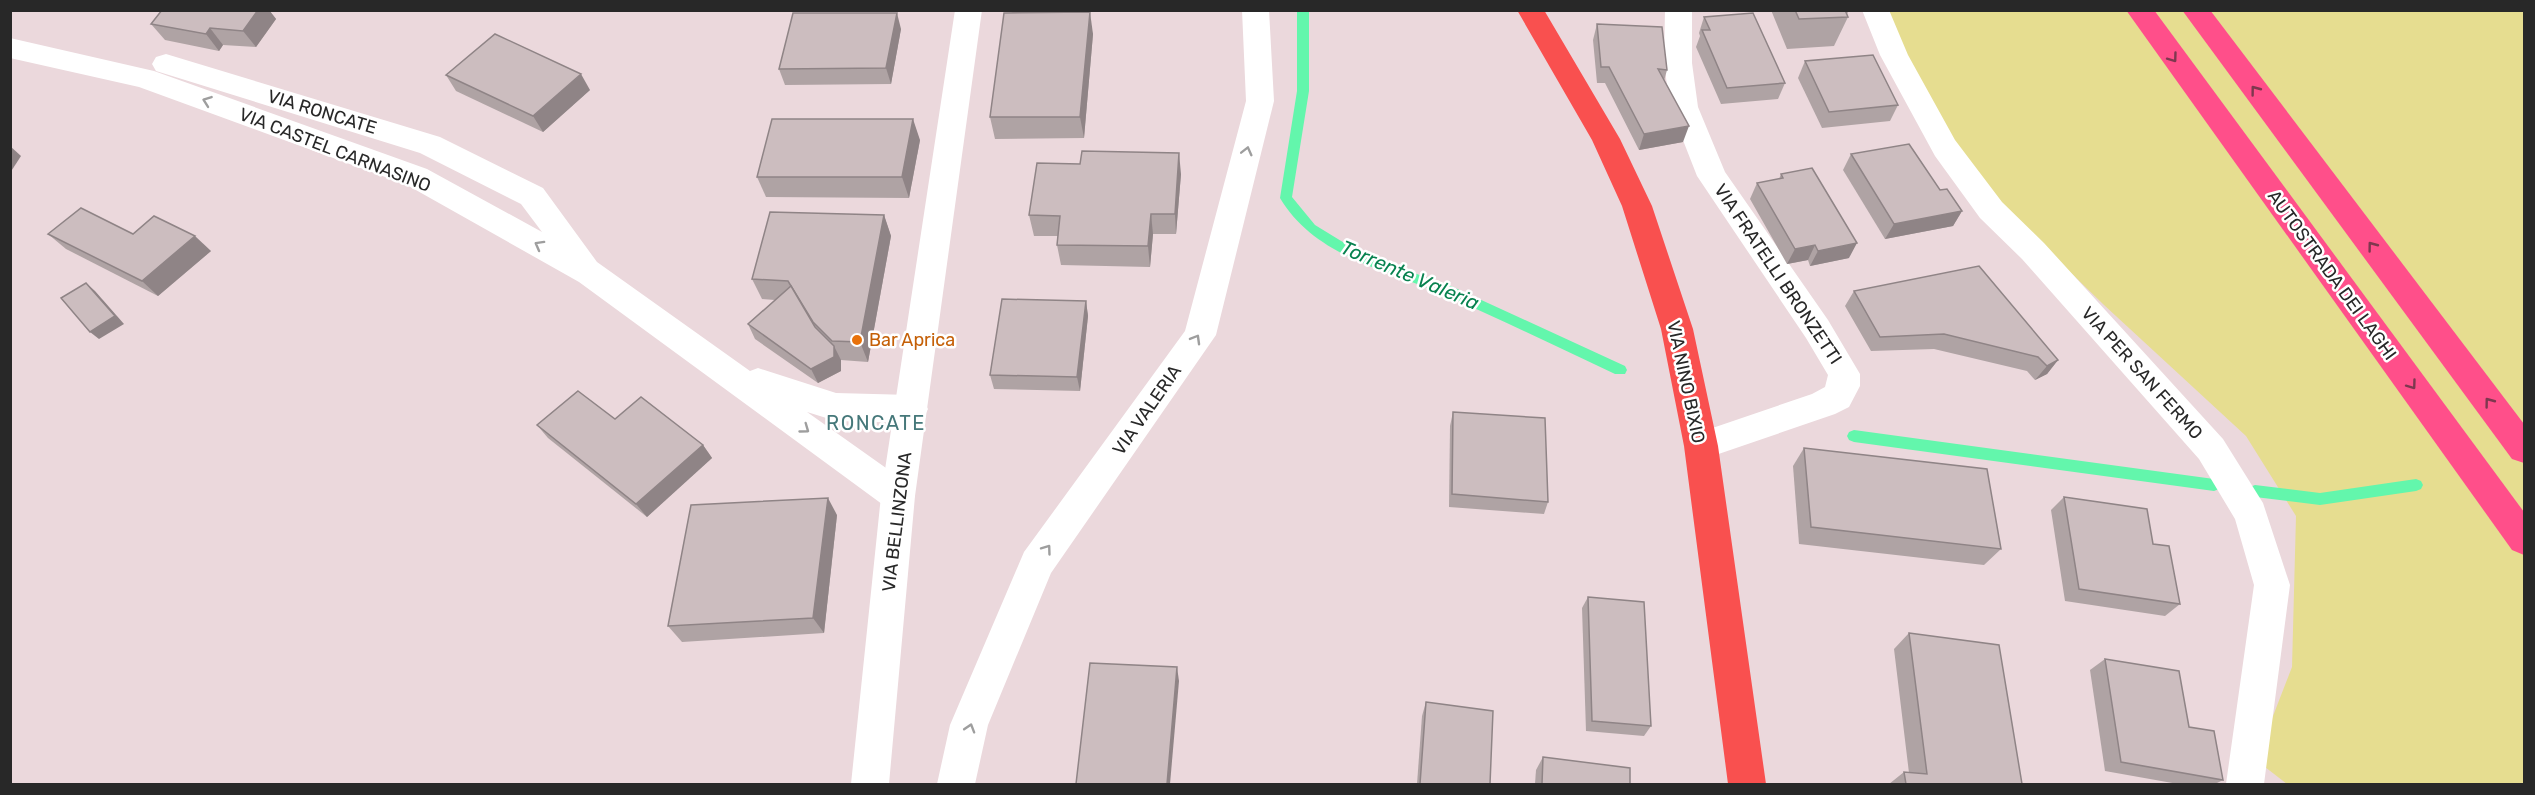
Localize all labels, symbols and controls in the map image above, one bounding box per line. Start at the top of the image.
one-way arrow [2166,51,2177,62]
street label: VIA RONCATE [265,85,379,139]
one-way arrow [2251,86,2262,97]
one-way arrow [202,96,213,108]
street label: VIA CASTEL CARNASINO [236,103,434,197]
one-way arrow [1240,146,1253,156]
street label: VIA FRATELLI BRONZETTI [1709,180,1847,368]
street label: AUTOSTRADA DEI LAGHI [2263,186,2401,364]
water label: Torrente Valeria [1337,235,1483,315]
one-way arrow [535,241,545,252]
one-way arrow [2368,242,2379,253]
street label: VIA PER SAN FERMO [2077,302,2207,444]
street label: VIA NINO BIXIO [1662,319,1710,445]
place label: Bar Aprica [869,329,955,351]
marker: Bar Aprica [850,333,864,347]
one-way arrow [1189,335,1200,345]
street label: VIA VALERIA [1108,361,1186,459]
one-way arrow [2405,378,2416,389]
one-way arrow [2486,397,2497,408]
district label: RONCATE [826,411,926,435]
one-way arrow [799,422,810,433]
street label: VIA BELLINZONA [878,451,916,593]
one-way arrow [1040,545,1051,556]
one-way arrow [963,723,975,734]

